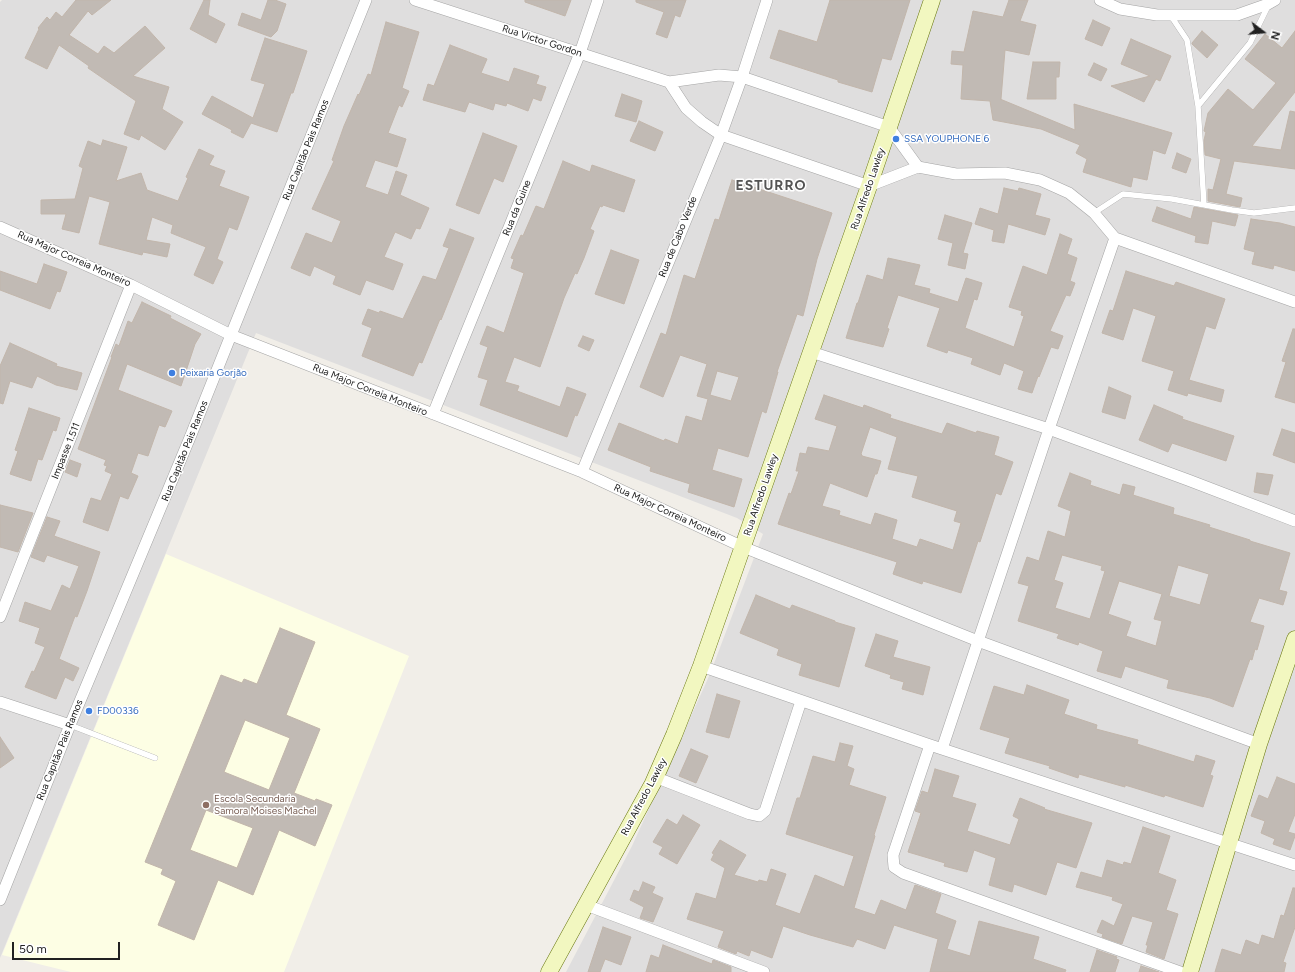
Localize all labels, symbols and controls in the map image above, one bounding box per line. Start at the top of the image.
north arrow [1243,12,1283,52]
street label: Rua Victor Gordon [500,22,584,60]
text: N [1268,30,1282,41]
street label: Rua Capitão Pais Ramos [280,98,332,202]
place label: SSA YOUPHONE 6 [904,133,989,145]
marker: SSA YOUPHONE 6 [891,134,901,144]
street label: Rua Alfredo Lawley [848,146,888,232]
street label: Rua da Guine [500,178,534,238]
district label: ESTURRO [736,178,806,194]
street label: Rua de Cabo Verde [656,195,700,279]
street label: Rua Major Correia Monteiro [15,229,133,289]
street label: Rua Major Correia Monteiro [311,361,429,419]
place label: Peixaria Gorjão [180,367,247,379]
marker: Peixaria Gorjão [167,368,177,378]
street label: Rua Capitão Pais Ramos [159,399,211,503]
street label: Impasse 1.511 [49,421,83,481]
street label: Rua Alfredo Lawley [741,452,781,538]
street label: Rua Major Correia Monteiro [612,482,728,544]
street label: Rua Capitão Pais Ramos [34,698,86,802]
place label: FD00336 [97,705,139,717]
marker: FD00336 [84,706,94,716]
street label: Rua Alfredo Lawley [619,756,669,838]
place label: Escola Secundaria Samora Moises Machel [214,793,317,816]
marker: Escola Secundaria Samora Moises Machel [201,800,211,810]
scale bar [14,934,122,960]
text: 50 m [19,942,47,956]

